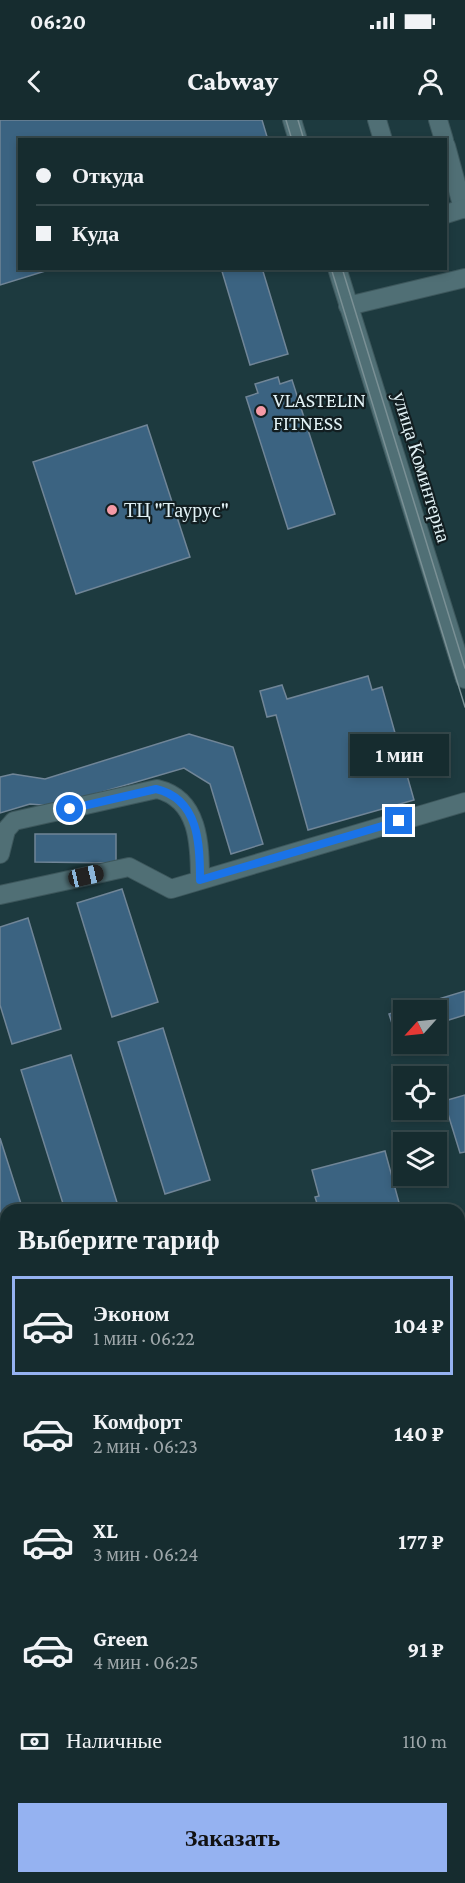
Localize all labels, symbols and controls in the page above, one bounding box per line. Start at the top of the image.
text: 06:20 [30,9,86,34]
icon: back [18,65,51,98]
icon: person [414,65,447,98]
text: Cabway [187,66,278,96]
text: Откуда [72,163,144,188]
text: Куда [72,221,119,246]
place label: VLASTELIN FITNESS [273,389,366,434]
street label: улица Коминтерна [388,389,455,545]
marker: VLASTELIN FITNESS [254,404,268,418]
place label: ТЦ "Таурус" [124,499,229,522]
marker: ТЦ "Таурус" [105,503,119,517]
callout: 1 мин [350,734,448,776]
text: 1 мин [376,744,424,766]
route start [56,795,83,822]
route end [385,807,412,834]
car [66,863,106,889]
north arrow [393,1000,447,1054]
map controls [393,1000,447,1186]
button: locate [393,1066,447,1120]
button: layers [393,1132,447,1186]
text: Выберите тариф [18,1225,220,1255]
icon: car [21,1299,75,1353]
text: Эконом [93,1301,170,1326]
text: 104 ₽ [394,1313,444,1338]
text: 1 мин · 06:22 [93,1327,195,1349]
icon: car [21,1407,75,1461]
text: Комфорт [93,1409,182,1434]
text: 140 ₽ [394,1421,444,1446]
text: 2 мин · 06:23 [93,1435,198,1457]
icon: car [21,1515,75,1569]
text: XL [93,1518,118,1543]
text: 177 ₽ [398,1529,444,1554]
text: 3 мин · 06:24 [93,1543,198,1565]
icon: car [21,1623,75,1677]
text: Green [93,1626,149,1651]
text: 91 ₽ [407,1637,444,1662]
text: 4 мин · 06:25 [93,1651,198,1673]
icon: cash [18,1725,51,1758]
text: Наличные [66,1728,162,1753]
text: 110 m [403,1730,447,1752]
button: Заказать [18,1803,447,1872]

